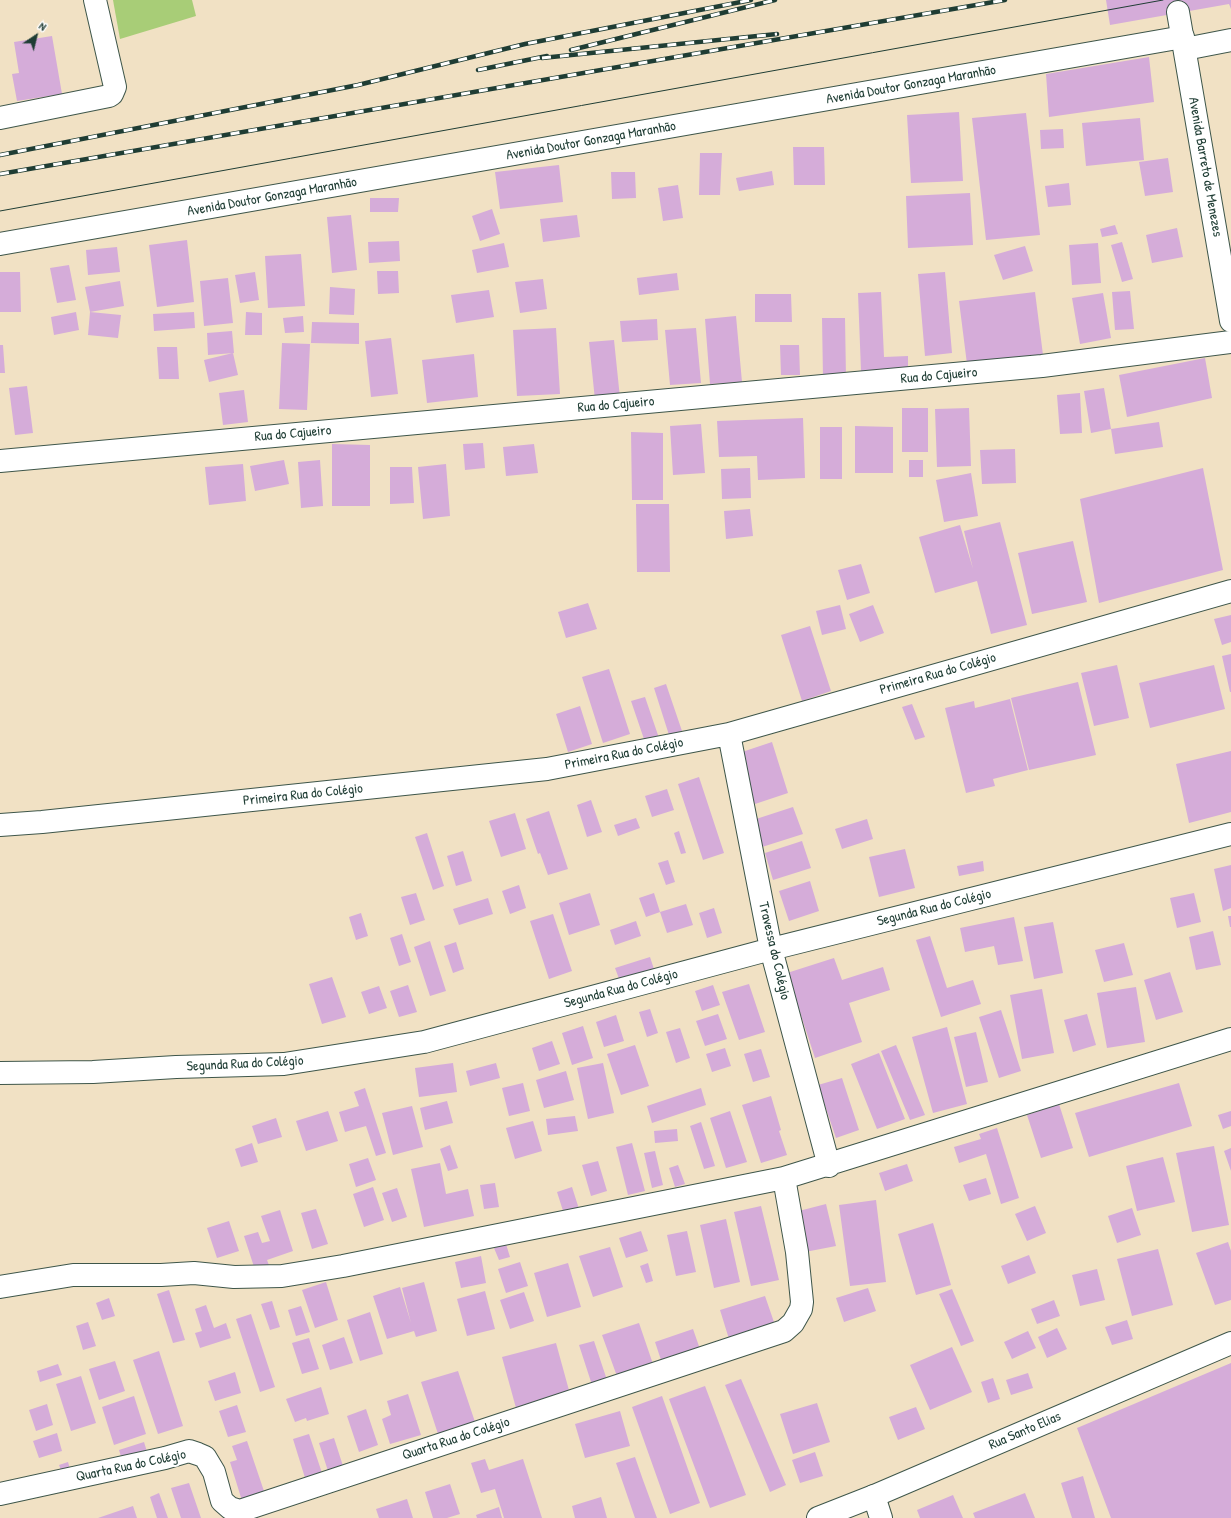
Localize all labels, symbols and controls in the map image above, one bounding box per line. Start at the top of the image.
north arrow [16,16,56,56]
text: N [36,19,49,34]
street label: Avenida Doutor Gonzaga Maranhão [825,62,997,108]
street label: Avenida Barreto de Menezes [1184,96,1226,238]
street label: Avenida Doutor Gonzaga Maranhão [505,118,677,164]
street label: Avenida Doutor Gonzaga Maranhão [186,174,358,220]
street label: Rua do Cajueiro [900,364,978,388]
street label: Rua do Cajueiro [577,393,655,417]
street label: Rua do Cajueiro [254,422,332,446]
street label: Primeira Rua do Colégio [878,649,998,699]
street label: Primeira Rua do Colégio [563,734,685,774]
street label: Primeira Rua do Colégio [242,780,364,810]
street label: Segunda Rua do Colégio [875,886,993,930]
street label: Travessa do Colégio [755,900,793,1002]
street label: Segunda Rua do Colégio [562,966,680,1012]
street label: Segunda Rua do Colégio [186,1053,304,1075]
street label: Rua Santo Elias [987,1408,1063,1454]
street label: Quarta Rua do Colégio [400,1414,512,1464]
street label: Quarta Rua do Colégio [75,1446,187,1486]

